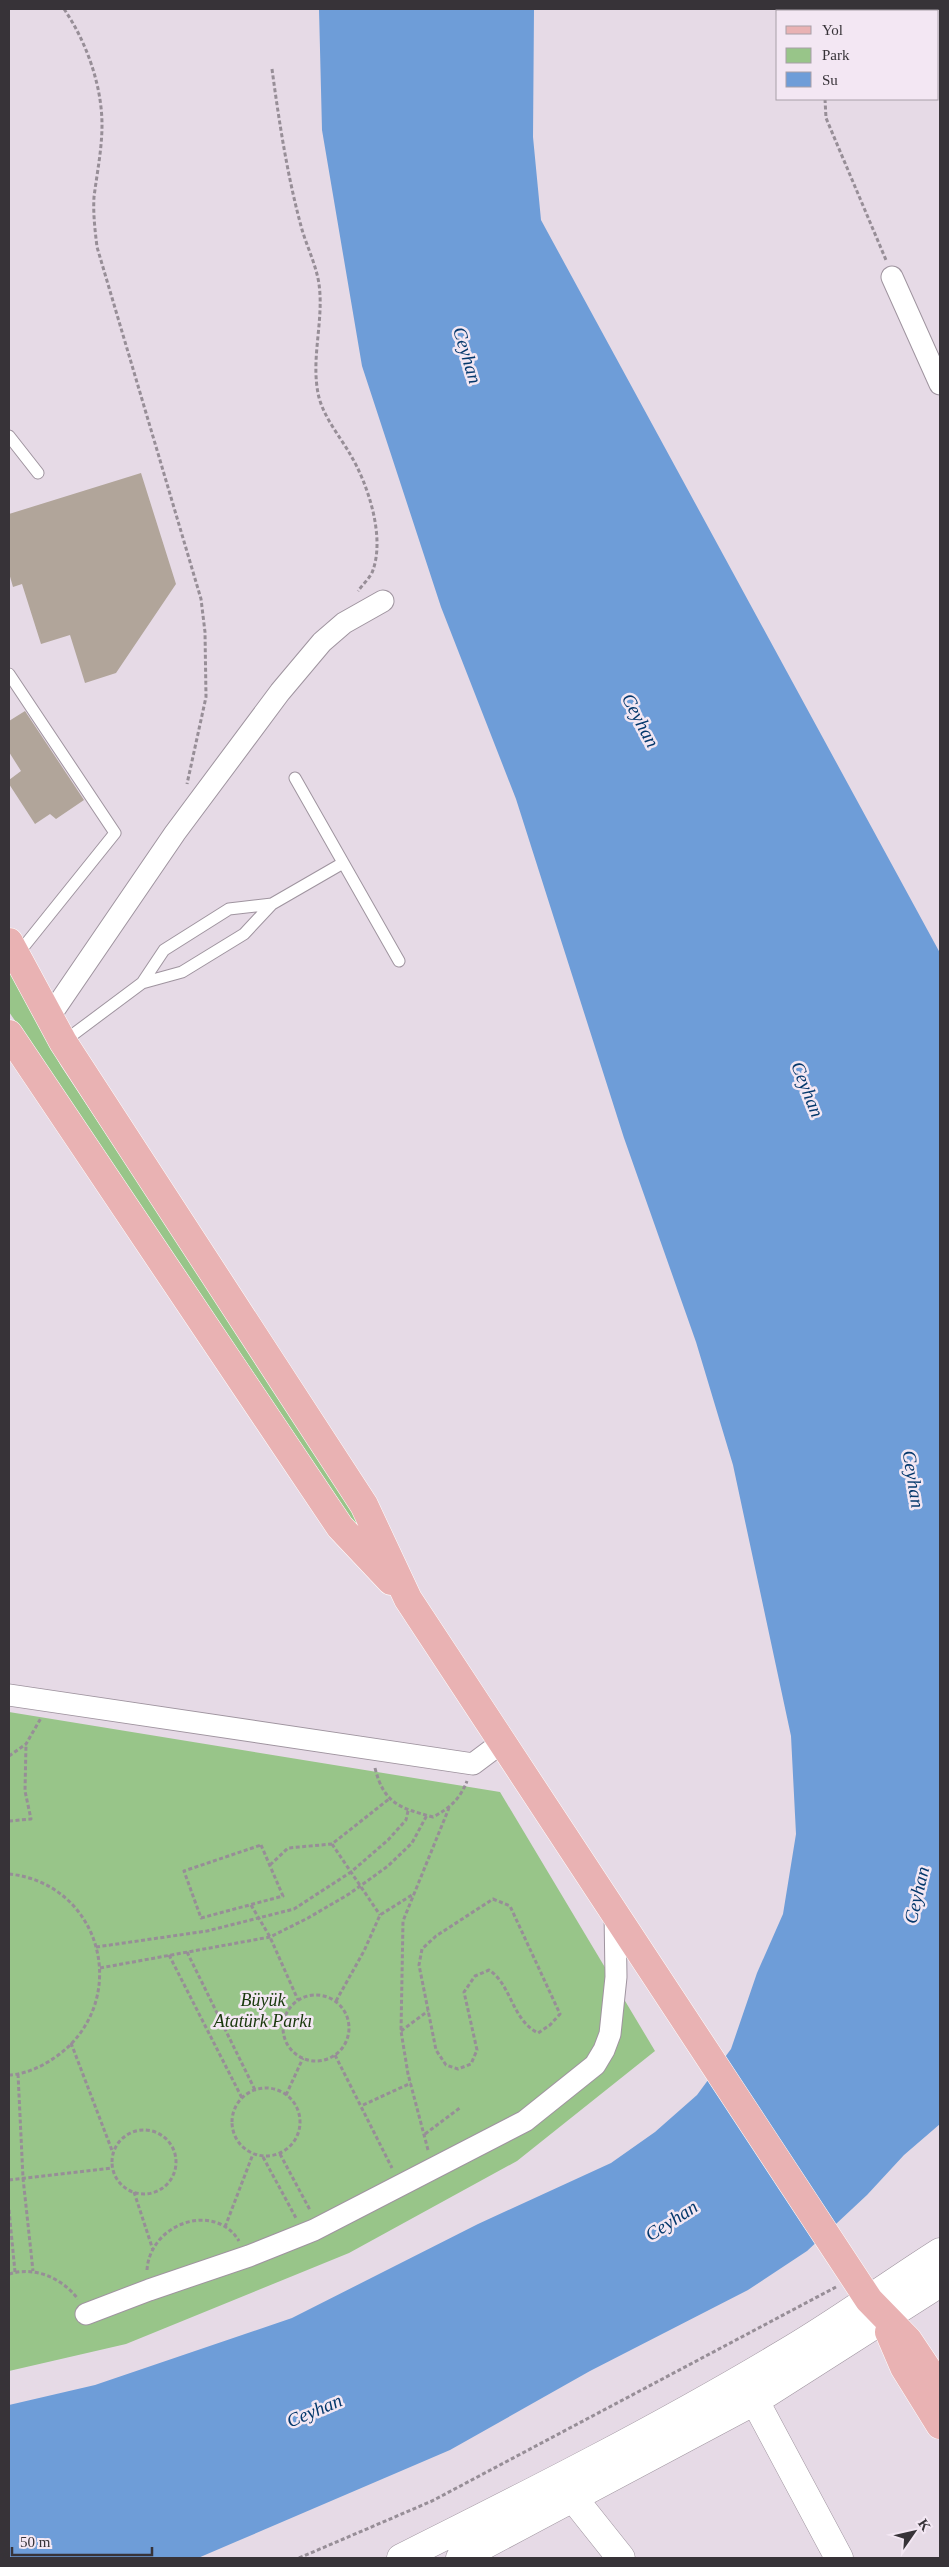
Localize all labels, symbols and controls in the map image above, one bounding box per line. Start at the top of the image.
legend [776,10,939,100]
text: Yol [822,22,843,38]
text: Park [822,47,850,63]
text: Su [822,72,838,88]
water label: Ceyhan [449,324,486,386]
water label: Ceyhan [618,690,663,751]
water label: Ceyhan [787,1058,828,1120]
water label: Ceyhan [899,1449,928,1509]
water label: Ceyhan [900,1864,933,1926]
park label: Büyük Atatürk Parkı [213,1990,312,2031]
water label: Ceyhan [641,2196,701,2245]
water label: Ceyhan [283,2389,345,2431]
north arrow [889,2507,939,2557]
text: K [915,2516,934,2534]
scale bar [12,2524,152,2556]
text: 50 m [20,2534,51,2550]

